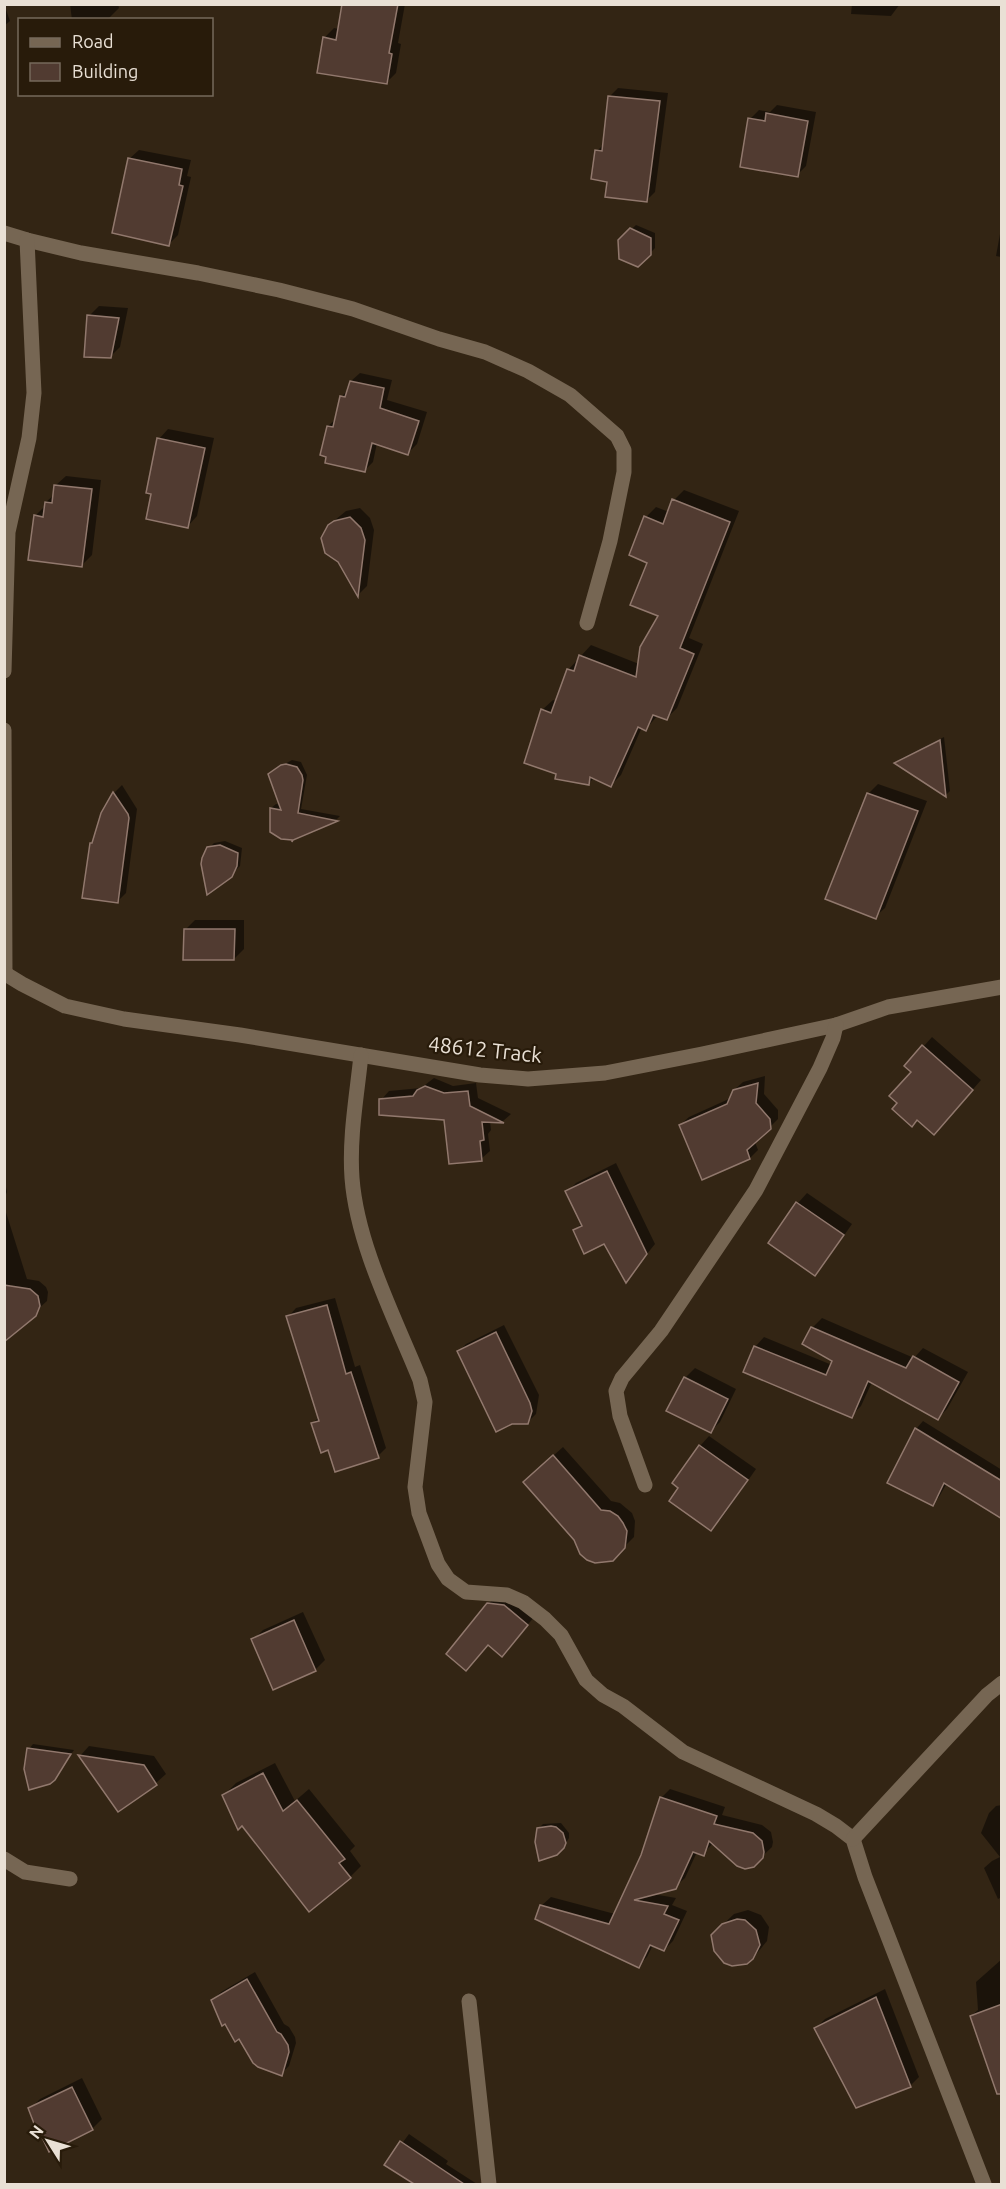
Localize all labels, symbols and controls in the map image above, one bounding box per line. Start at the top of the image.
legend [18,18,213,96]
text: Road [72,31,114,51]
text: Building [72,61,138,81]
street label: 48612 Track [427,1031,543,1067]
north arrow [18,2111,78,2171]
text: N [25,2122,47,2142]

